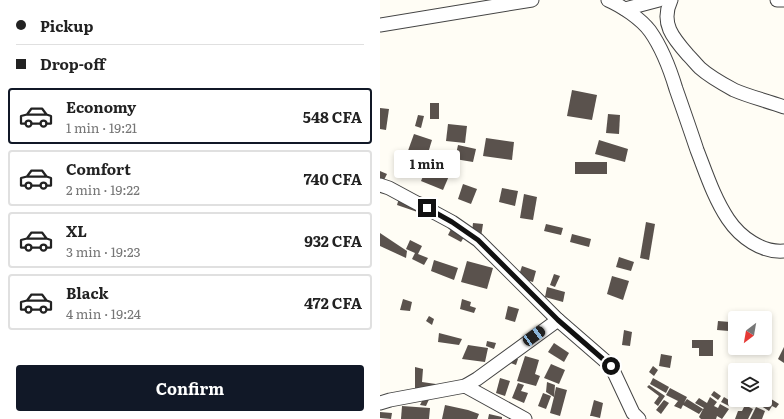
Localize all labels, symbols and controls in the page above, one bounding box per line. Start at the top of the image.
text: Pickup [40,14,93,37]
text: Drop-off [40,52,105,75]
text: Economy [66,95,136,118]
icon: car [18,98,54,134]
text: 548 CFA [303,105,362,128]
text: 1 min · 19:21 [66,118,137,137]
callout: 1 min [394,150,460,178]
text: 1 min [410,154,444,173]
text: Comfort [66,157,131,180]
icon: car [18,160,54,196]
text: 740 CFA [304,167,362,190]
text: 2 min · 19:22 [66,180,140,199]
route end [418,199,436,217]
text: XL [66,219,87,242]
icon: car [18,222,54,258]
text: 932 CFA [304,229,362,252]
text: 3 min · 19:23 [66,242,141,261]
text: Black [66,281,109,304]
icon: car [18,284,54,320]
text: 472 CFA [304,291,362,314]
text: 4 min · 19:24 [66,304,141,323]
north arrow [728,311,772,355]
map controls [728,311,772,407]
car [521,324,547,348]
route start [602,357,620,375]
button: layers [728,363,772,407]
button: Confirm [16,365,364,411]

